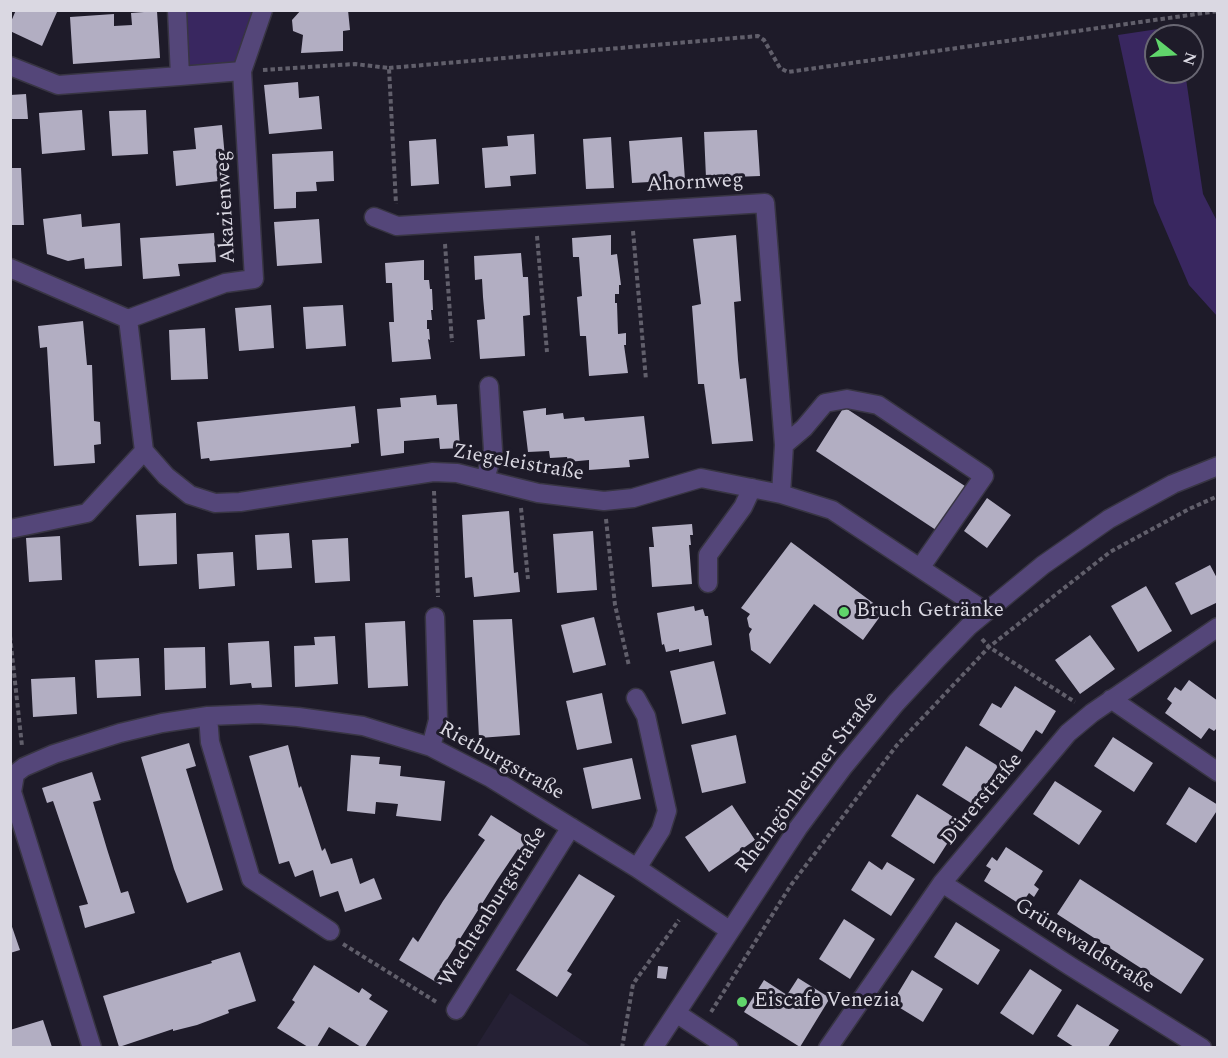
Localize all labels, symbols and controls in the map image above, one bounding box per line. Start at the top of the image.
north arrow [1144,24,1204,84]
text: N [1176,49,1203,68]
street label: Akazienweg [211,150,243,264]
street label: Ahornweg [646,169,744,199]
street label: Ziegeleistraße [450,440,586,488]
place label: Bruch Getränke [856,599,1004,625]
marker: Bruch Getränke [837,605,851,619]
street label: Rheingönheimer Straße [731,687,885,879]
street label: Rietburgstraße [434,717,568,807]
street label: Dürerstraße [937,749,1029,851]
street label: Wachtenburgstraße [435,822,553,992]
street label: Grünewaldstraße [1009,894,1159,1000]
place label: Eiscafe Venezia [754,989,900,1015]
marker: Eiscafe Venezia [735,995,749,1009]

